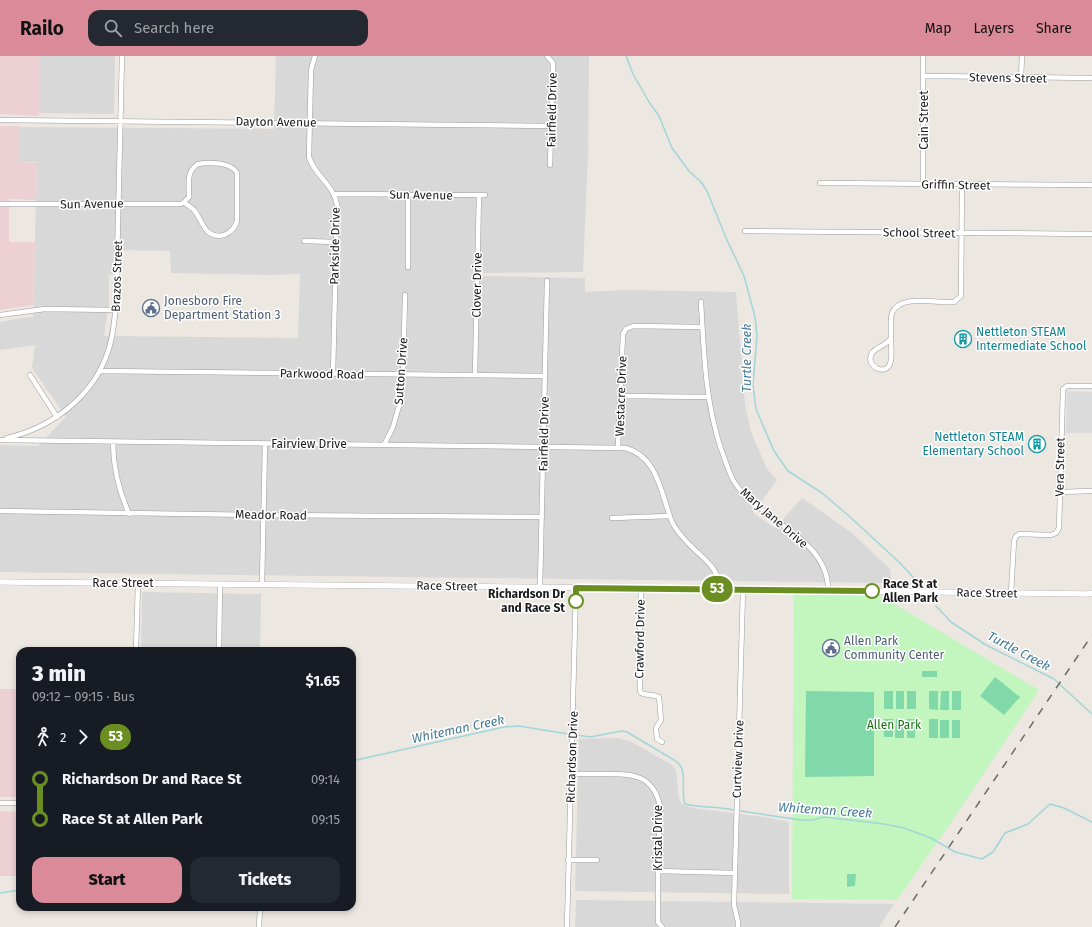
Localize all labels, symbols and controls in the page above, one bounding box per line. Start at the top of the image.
search box [88,10,368,46]
text: Railo [20,17,64,40]
icon: search [102,17,124,39]
text: Search here [134,19,214,37]
text: Map [925,20,951,37]
text: Layers [973,20,1014,37]
text: Share [1036,20,1072,37]
street label: Stevens Street [969,70,1048,86]
street label: Fairfield Drive [544,72,560,148]
street label: Cain Street [917,90,931,150]
street label: Dayton Avenue [235,114,317,130]
street label: Griffin Street [921,177,991,193]
street label: Sun Avenue [389,187,453,203]
street label: Sun Avenue [60,196,124,212]
street label: Parkside Drive [327,207,343,285]
street label: School Street [883,225,956,241]
street label: Brazos Street [109,239,125,312]
street label: Clover Drive [469,252,485,318]
place label: Jonesboro Fire Department Station 3 [164,294,280,322]
public building icon: Jonesboro Fire Department Station 3 [141,298,161,318]
water label: Turtle Creek [739,324,754,392]
place label: Nettleton STEAM Intermediate School [976,325,1087,353]
building icon: Nettleton STEAM Intermediate School [953,329,973,349]
street label: Sutton Drive [392,337,410,405]
street label: Westacre Drive [613,355,629,437]
street label: Parkwood Road [280,366,364,382]
street label: Fairfield Drive [536,396,552,472]
place label: Nettleton STEAM Elementary School [922,430,1024,458]
building icon: Nettleton STEAM Elementary School [1027,434,1047,454]
street label: Fairview Drive [271,437,347,451]
street label: Vera Street [1052,437,1068,497]
street label: Mary Jane Drive [737,485,811,551]
street label: Meador Road [235,507,307,523]
street label: Race Street [92,576,154,590]
line badge: 53 [699,576,735,602]
place label: Race St at Allen Park [882,577,939,605]
street label: Race Street [416,578,478,594]
text: 53 [710,580,724,597]
marker: Race St at Allen Park [864,583,880,599]
street label: Race Street [956,585,1018,601]
place label: Richardson Dr and Race St [488,587,565,615]
marker: Richardson Dr and Race St [568,593,584,609]
street label: Crawford Drive [632,599,648,679]
water label: Turtle Creek [985,628,1053,674]
place label: Allen Park Community Center [844,634,945,662]
public building icon: Allen Park Community Center [821,638,841,658]
text: 3 min [32,660,86,687]
text: $1.65 [305,672,340,690]
text: 09:12 – 09:15 · Bus [32,689,135,704]
street label: Richardson Drive [563,711,581,803]
water label: Whiteman Creek [410,712,506,746]
park label: Allen Park [867,718,922,732]
street label: Curtview Drive [730,720,746,798]
icon: walk [32,726,54,748]
icon: forward [72,726,94,748]
text: 53 [108,728,123,745]
text: 2 [60,730,66,745]
text: Richardson Dr and Race St [62,770,242,788]
text: 09:14 [311,772,340,787]
water label: Whiteman Creek [777,799,873,821]
street label: Kristal Drive [651,805,665,871]
text: Race St at Allen Park [62,810,202,828]
text: 09:15 [311,812,340,827]
button: Start [32,857,182,903]
button: Tickets [190,857,340,903]

